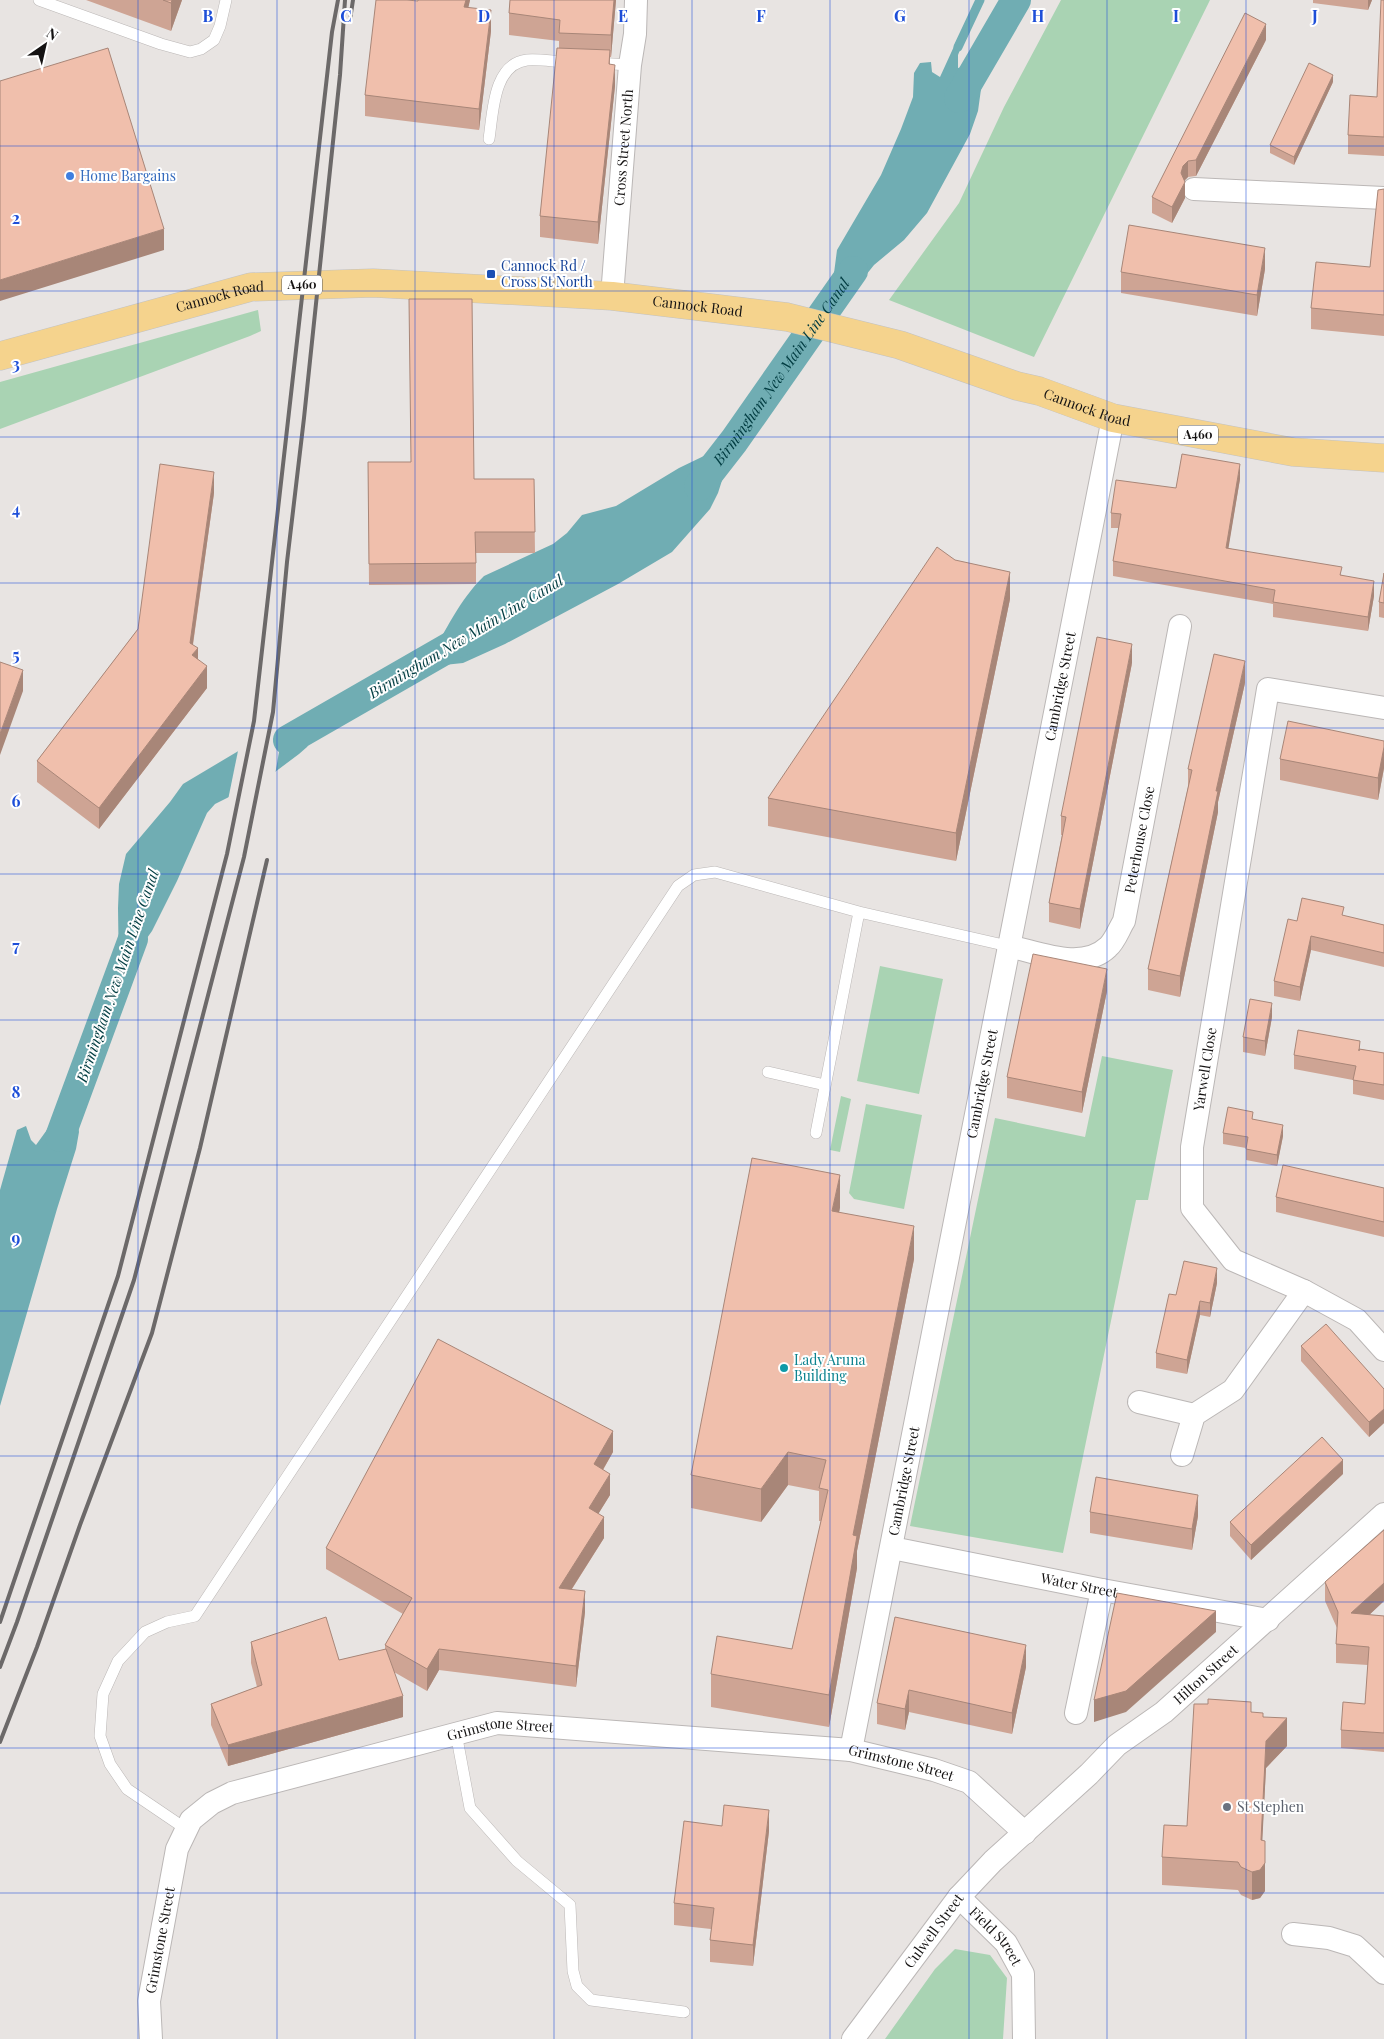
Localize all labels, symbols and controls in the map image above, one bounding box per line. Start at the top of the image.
text: B [203,5,214,26]
text: C [340,5,352,26]
text: D [478,5,490,26]
text: E [618,5,628,26]
text: F [756,5,766,26]
text: G [894,5,906,26]
text: H [1032,5,1045,26]
text: I [1173,5,1179,26]
text: J [1311,5,1318,26]
north arrow [20,20,70,70]
text: N [43,23,62,45]
street label: Cross Street North [609,88,637,206]
place label: Home Bargains [80,166,176,185]
marker: Home Bargains [64,170,76,182]
text: 2 [12,207,20,228]
place label: Cannock Rd / Cross St North [501,256,594,291]
marker: Cannock Rd / Cross St North [485,268,497,280]
water label: Birmingham New Main Line Canal [708,273,854,469]
road number: A460 [282,276,322,294]
street label: Cannock Road [173,277,264,316]
street label: Cannock Road [652,291,744,321]
text: 3 [12,353,20,374]
street label: Cannock Road [1041,384,1132,430]
road number: A460 [1178,426,1218,444]
text: 4 [12,498,20,519]
water label: Birmingham New Main Line Canal [364,570,567,703]
street label: Cambridge Street [1040,629,1080,743]
text: 5 [12,644,20,665]
street label: Peterhouse Close [1119,784,1158,895]
text: 6 [12,790,21,811]
water label: Birmingham New Main Line Canal [71,866,163,1086]
text: 7 [12,935,20,956]
street label: Cambridge Street [962,1026,1002,1140]
street label: Yarwell Close [1188,1026,1220,1113]
text: 8 [12,1081,21,1102]
text: 9 [12,1227,21,1248]
place label: Lady Aruna Building [794,1350,866,1385]
marker: Lady Aruna Building [778,1362,790,1374]
street label: Cambridge Street [883,1424,924,1537]
street label: Water Street [1038,1568,1120,1602]
street label: Hilton Street [1169,1639,1242,1708]
street label: Grimstone Street [445,1713,555,1745]
street label: Grimstone Street [847,1740,958,1785]
place label: St Stephen [1237,1797,1305,1816]
marker: St Stephen [1221,1801,1233,1813]
street label: Grimstone Street [141,1884,179,1995]
street label: Culwell Street [899,1888,968,1972]
street label: Field Street [965,1902,1027,1970]

